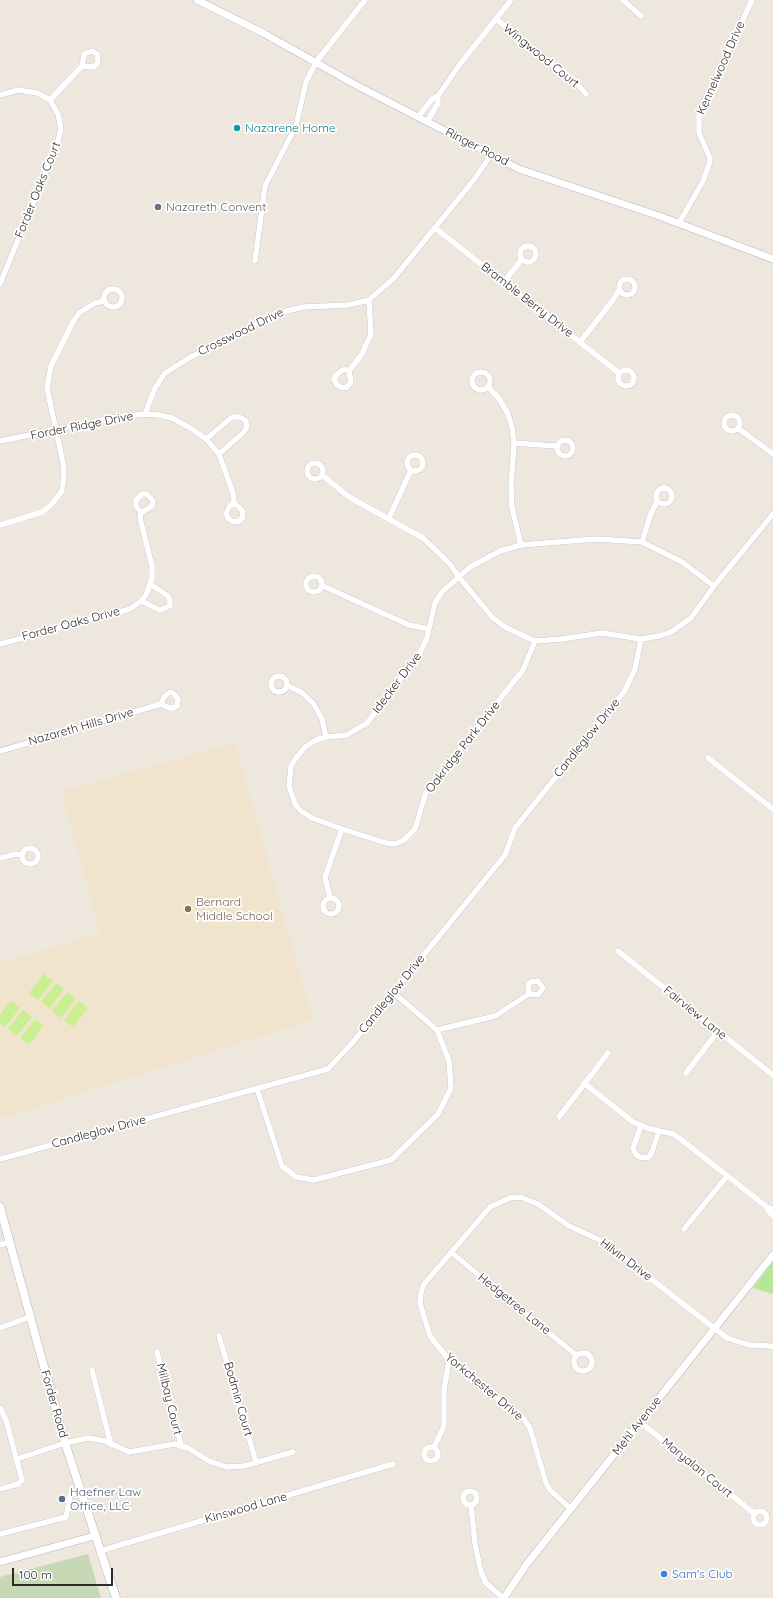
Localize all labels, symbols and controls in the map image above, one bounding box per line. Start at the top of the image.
street label: Kennelwood Drive [694,19,748,117]
street label: Wingwood Court [500,21,582,91]
place label: Nazarene Home [245,121,336,135]
marker: Nazarene Home [232,123,242,133]
street label: Ringer Road [443,125,511,169]
street label: Forder Oaks Court [12,140,64,240]
place label: Nazareth Convent [166,200,266,214]
marker: Nazareth Convent [153,202,163,212]
street label: Bramble Berry Drive [478,259,576,341]
street label: Crosswood Drive [196,305,286,359]
street label: Forder Ridge Drive [29,409,135,443]
street label: Forder Oaks Drive [20,604,122,644]
street label: Idecker Drive [369,650,425,716]
street label: Candleglow Drive [551,696,623,780]
street label: Oakridge Park Drive [423,698,503,796]
street label: Nazareth Hills Drive [27,705,135,749]
place label: Bernard Middle School [196,895,273,923]
marker: Bernard Middle School [183,904,193,914]
street label: Candleglow Drive [356,952,428,1036]
street label: Fairview Lane [661,983,729,1043]
street label: Candleglow Drive [50,1112,148,1152]
street label: Hilvin Drive [597,1236,655,1284]
street label: Hedgetree Lane [475,1270,553,1338]
street label: Yorkchester Drive [442,1350,526,1424]
street label: Bodmin Court [221,1360,255,1438]
street label: Millbay Court [153,1362,185,1436]
street label: Forder Road [37,1368,71,1440]
street label: Mehl Avenue [610,1394,664,1458]
street label: Maryalan Court [659,1435,735,1501]
place label: Haefner Law Office, LLC [70,1485,141,1513]
street label: Kinswood Lane [203,1489,289,1527]
marker: Haefner Law Office, LLC [57,1494,67,1504]
scale bar [14,1560,115,1586]
text: 100 m [19,1567,52,1582]
place label: Sam's Club [672,1567,733,1581]
marker: Sam's Club [659,1569,669,1579]

